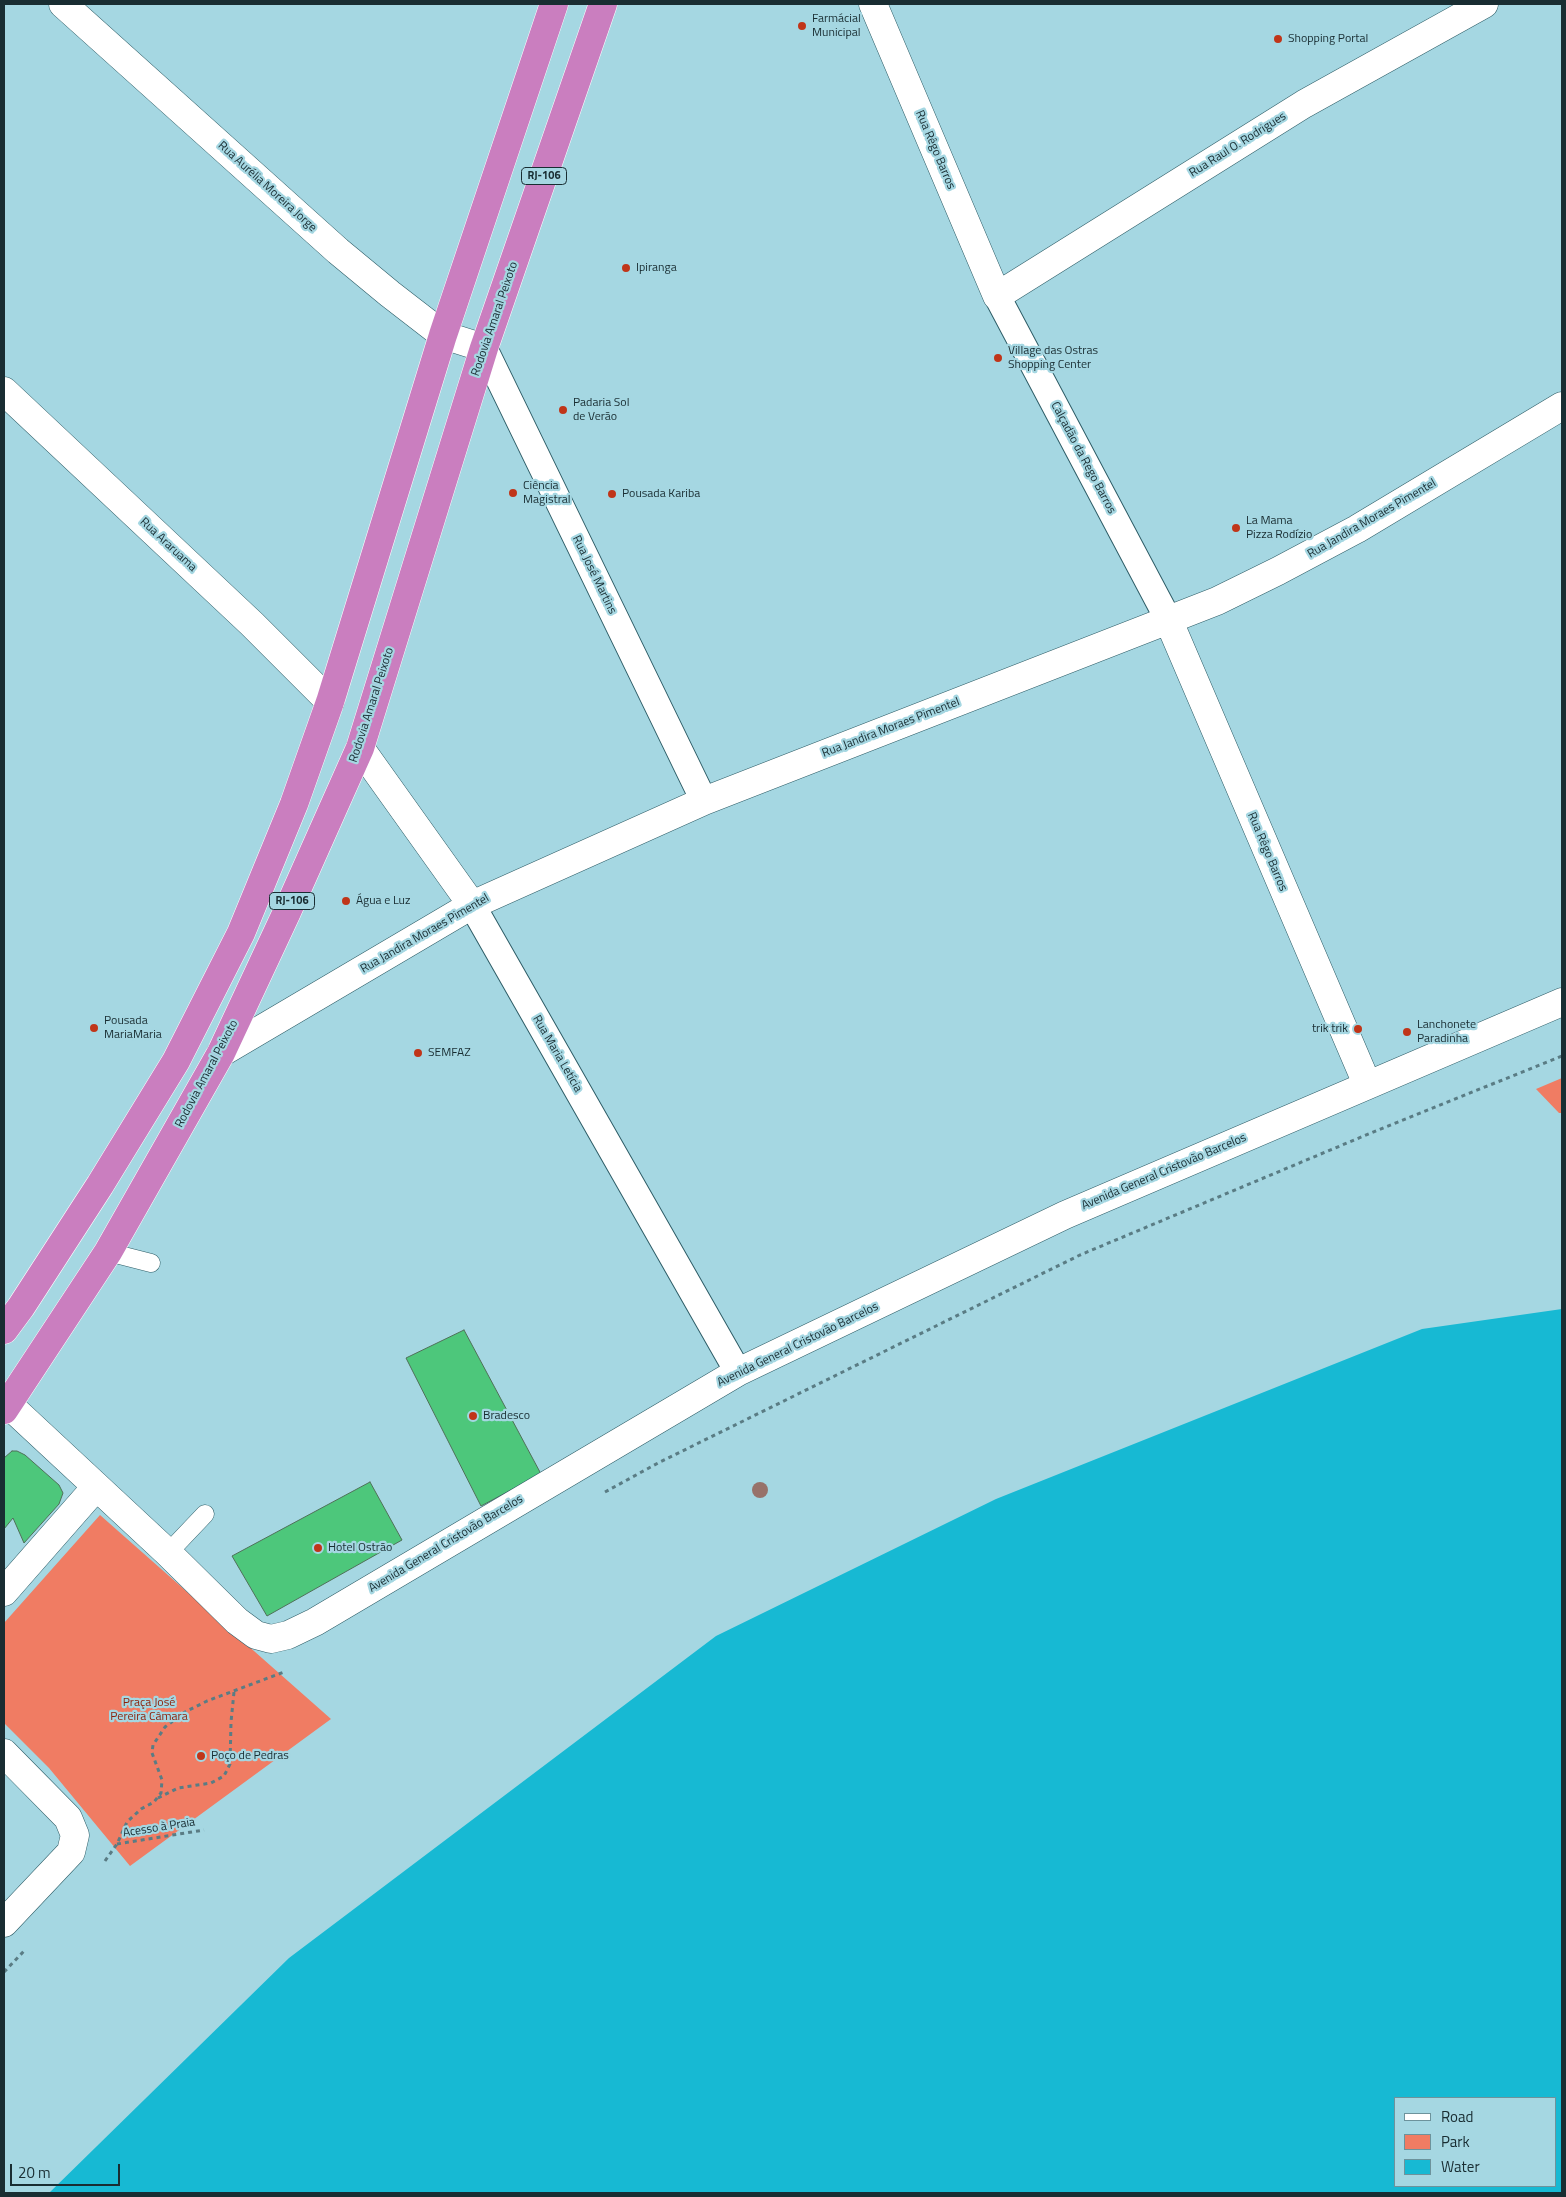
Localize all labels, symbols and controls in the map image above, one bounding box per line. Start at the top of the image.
place label: Farmácial Municipal [812,12,861,40]
marker: Farmácial Municipal [796,20,808,32]
place label: Shopping Portal [1288,32,1368,46]
marker: Shopping Portal [1272,33,1284,45]
street label: Rua Rêgo Barros [912,108,958,192]
street label: Rua Raul O. Rodrigues [1187,109,1289,181]
street label: Rua Aurélia Moreira Jorge [215,139,319,235]
road number: RJ-106 [522,168,566,185]
street label: Rodovia Amaral Peixoto [469,260,521,378]
place label: Ipiranga [636,261,677,275]
marker: Ipiranga [620,262,632,274]
place label: Village das Ostras Shopping Center [1008,344,1098,372]
marker: Village das Ostras Shopping Center [992,352,1004,364]
place label: Padaria Sol de Verão [573,396,629,424]
street label: Calçadão da Rego Barros [1047,399,1119,517]
marker: Padaria Sol de Verão [557,404,569,416]
street label: Rua Jandira Moraes Pimentel [1305,476,1439,562]
place label: Ciência Magistral [523,479,571,507]
marker: Ciência Magistral [507,487,519,499]
place label: Pousada Kariba [622,487,700,501]
marker: Pousada Kariba [606,488,618,500]
place label: La Mama Pizza Rodízio [1246,514,1312,542]
street label: Rua Araruama [137,515,199,575]
marker: La Mama Pizza Rodízio [1230,522,1242,534]
street label: Rua José Martins [569,533,619,617]
street label: Rodovia Amaral Peixoto [347,646,397,764]
street label: Rua Jandira Moraes Pimentel [820,695,962,761]
street label: Rua Rêgo Barros [1244,810,1290,894]
street label: Rua Jandira Moraes Pimentel [358,891,492,977]
road number: RJ-106 [270,892,314,909]
place label: Água e Luz [356,894,410,908]
marker: Água e Luz [340,895,352,907]
street label: Rua Maria Letícia [529,1013,585,1095]
place label: Pousada MariaMaria [104,1014,162,1042]
street label: Rodovia Amaral Peixoto [172,1018,242,1130]
place label: Lanchonete Paradinha [1417,1018,1476,1046]
marker: Pousada MariaMaria [88,1022,100,1034]
place label: trik trik [1312,1022,1348,1036]
marker: trik trik [1352,1023,1364,1035]
marker: Lanchonete Paradinha [1401,1026,1413,1038]
place label: SEMFAZ [428,1046,471,1060]
marker: SEMFAZ [412,1047,424,1059]
street label: Avenida General Cristovão Barcelos [1079,1131,1249,1213]
street label: Avenida General Cristovão Barcelos [715,1300,881,1390]
place label: Bradesco [483,1409,530,1423]
marker: Bradesco [467,1410,479,1422]
street label: Avenida General Cristovão Barcelos [366,1492,526,1596]
place label: Hotel Ostrão [328,1541,392,1555]
marker: Hotel Ostrão [312,1542,324,1554]
park label: Praça José Pereira Câmara [110,1696,188,1724]
place label: Poço de Pedras [211,1749,289,1763]
marker: Poço de Pedras [195,1750,207,1762]
street label: Acesso à Praia [122,1815,196,1841]
legend [1394,2097,1556,2187]
text: Road [1441,2105,1473,2128]
text: Park [1441,2130,1470,2153]
scale bar [12,2154,122,2186]
text: Water [1441,2155,1480,2178]
text: 20 m [18,2161,51,2184]

